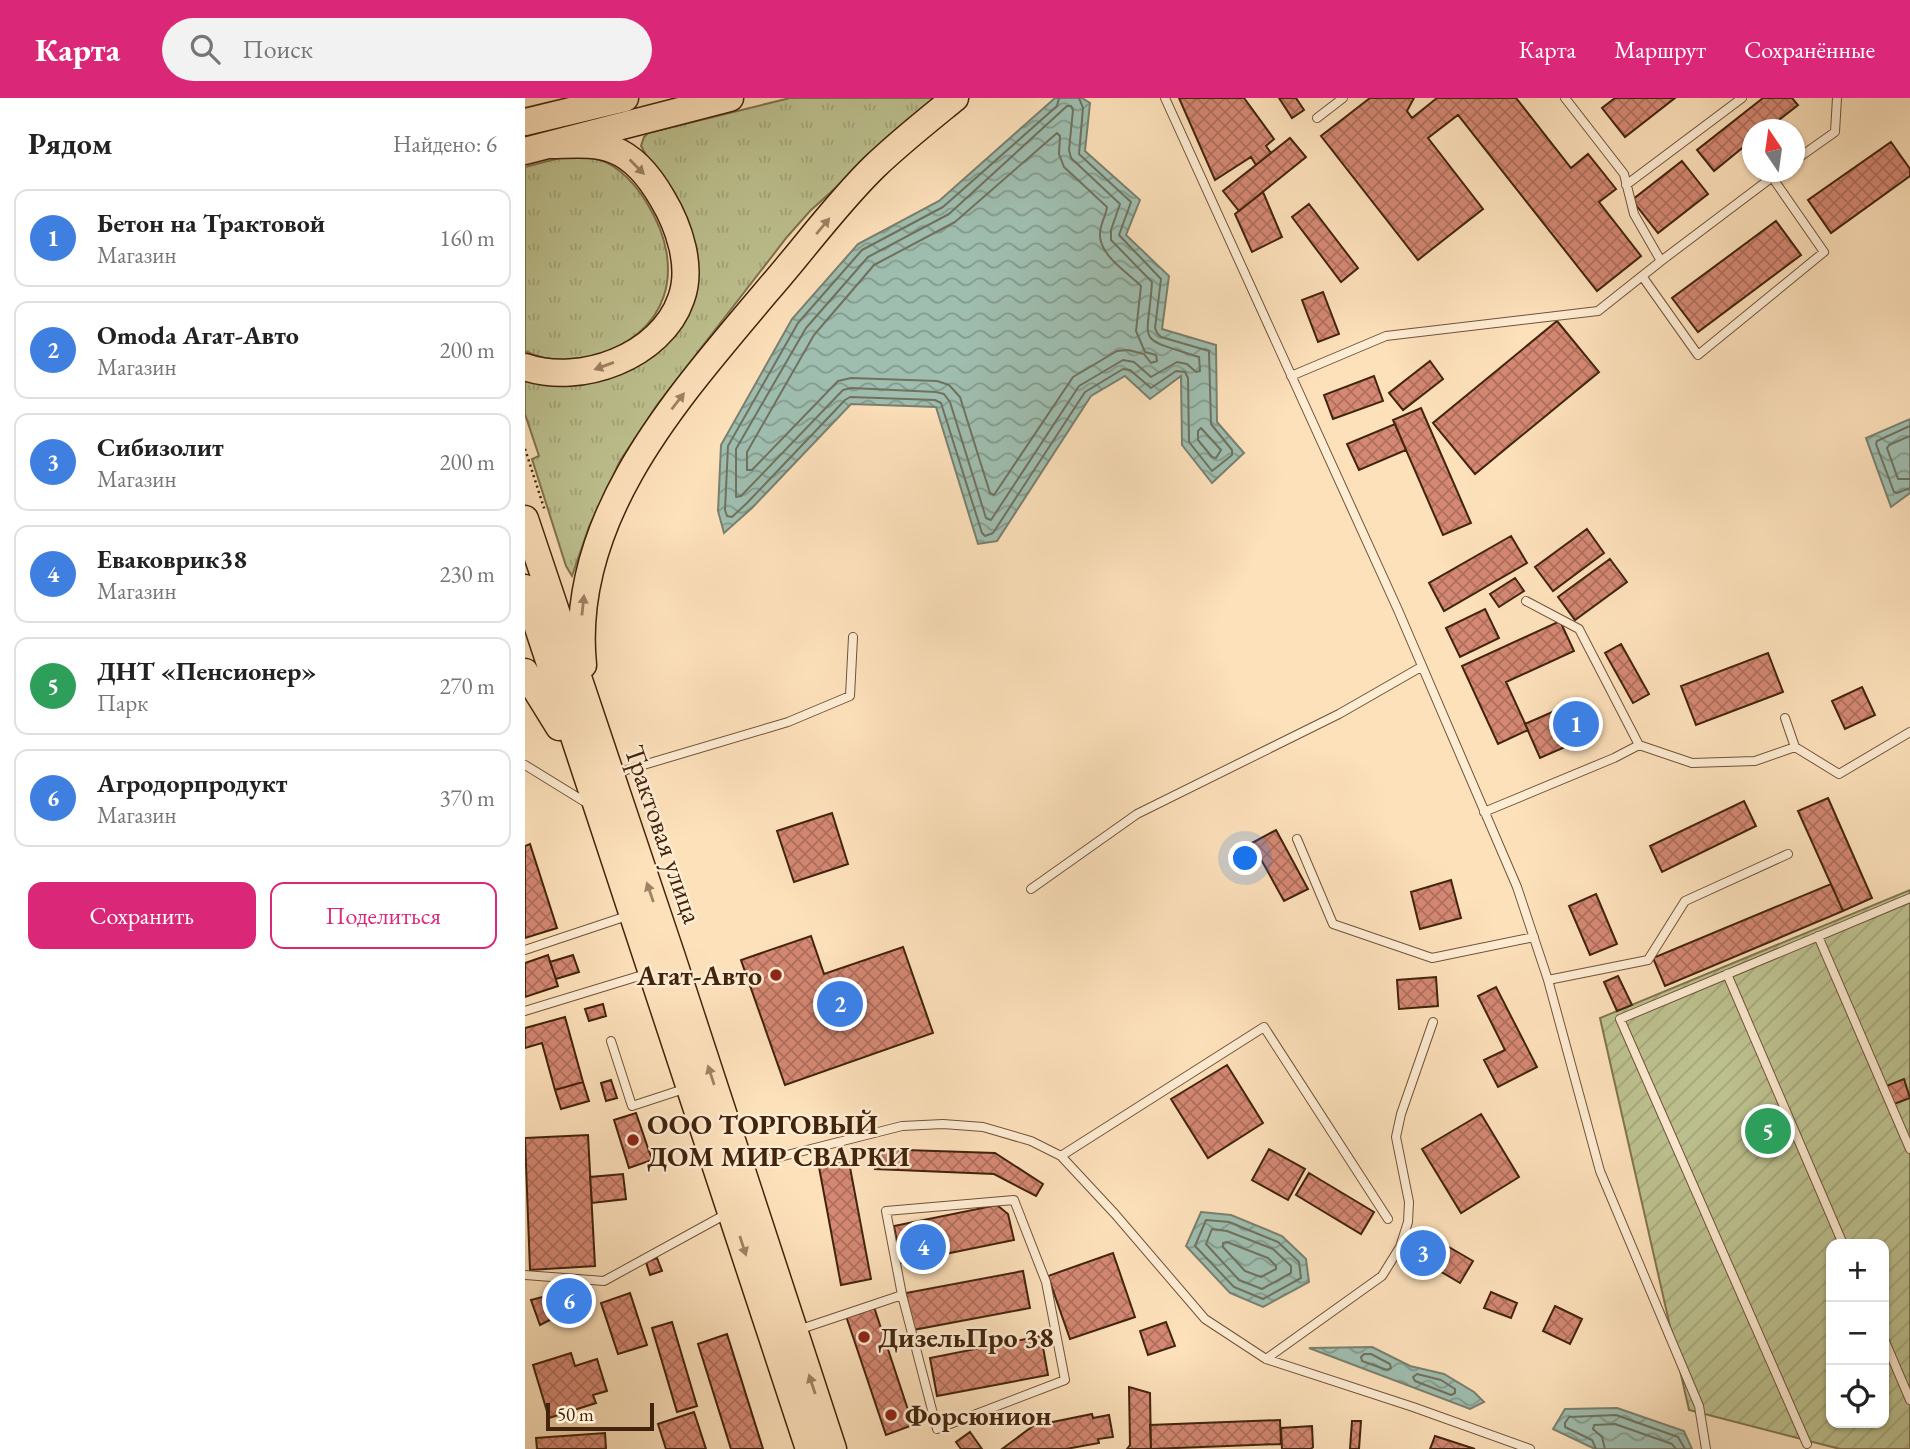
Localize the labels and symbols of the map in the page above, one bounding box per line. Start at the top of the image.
north arrow [1742,119,1805,182]
one-way arrow [629,158,646,175]
one-way arrow [815,217,831,235]
one-way arrow [593,361,614,372]
one-way arrow [670,393,685,411]
one-way arrow [578,594,589,616]
pin: 1 [1553,698,1599,750]
street label: Трактовая улица [617,740,712,929]
your location [1228,841,1262,875]
one-way arrow [644,881,655,902]
place label: Агат-Авто [636,957,762,993]
marker: Агат-Авто [768,967,784,983]
pin: 2 [817,978,863,1030]
one-way arrow [705,1064,716,1085]
pin: 5 [1745,1105,1791,1157]
place label: ООО ТОРГОВЫЙ ДОМ МИР СВАРКИ [647,1106,910,1174]
marker: ООО ТОРГОВЫЙ ДОМ МИР СВАРКИ [625,1132,641,1148]
pin: 4 [900,1221,946,1273]
pin: 3 [1400,1227,1446,1279]
one-way arrow [739,1236,749,1257]
pin: 6 [546,1275,592,1327]
place label: ДизельПро 38 [878,1319,1054,1355]
marker: ДизельПро 38 [856,1329,872,1345]
one-way arrow [807,1373,817,1394]
place label: Форсюнион [905,1397,1052,1433]
scale bar [546,1400,655,1432]
marker: Форсюнион [883,1407,899,1423]

